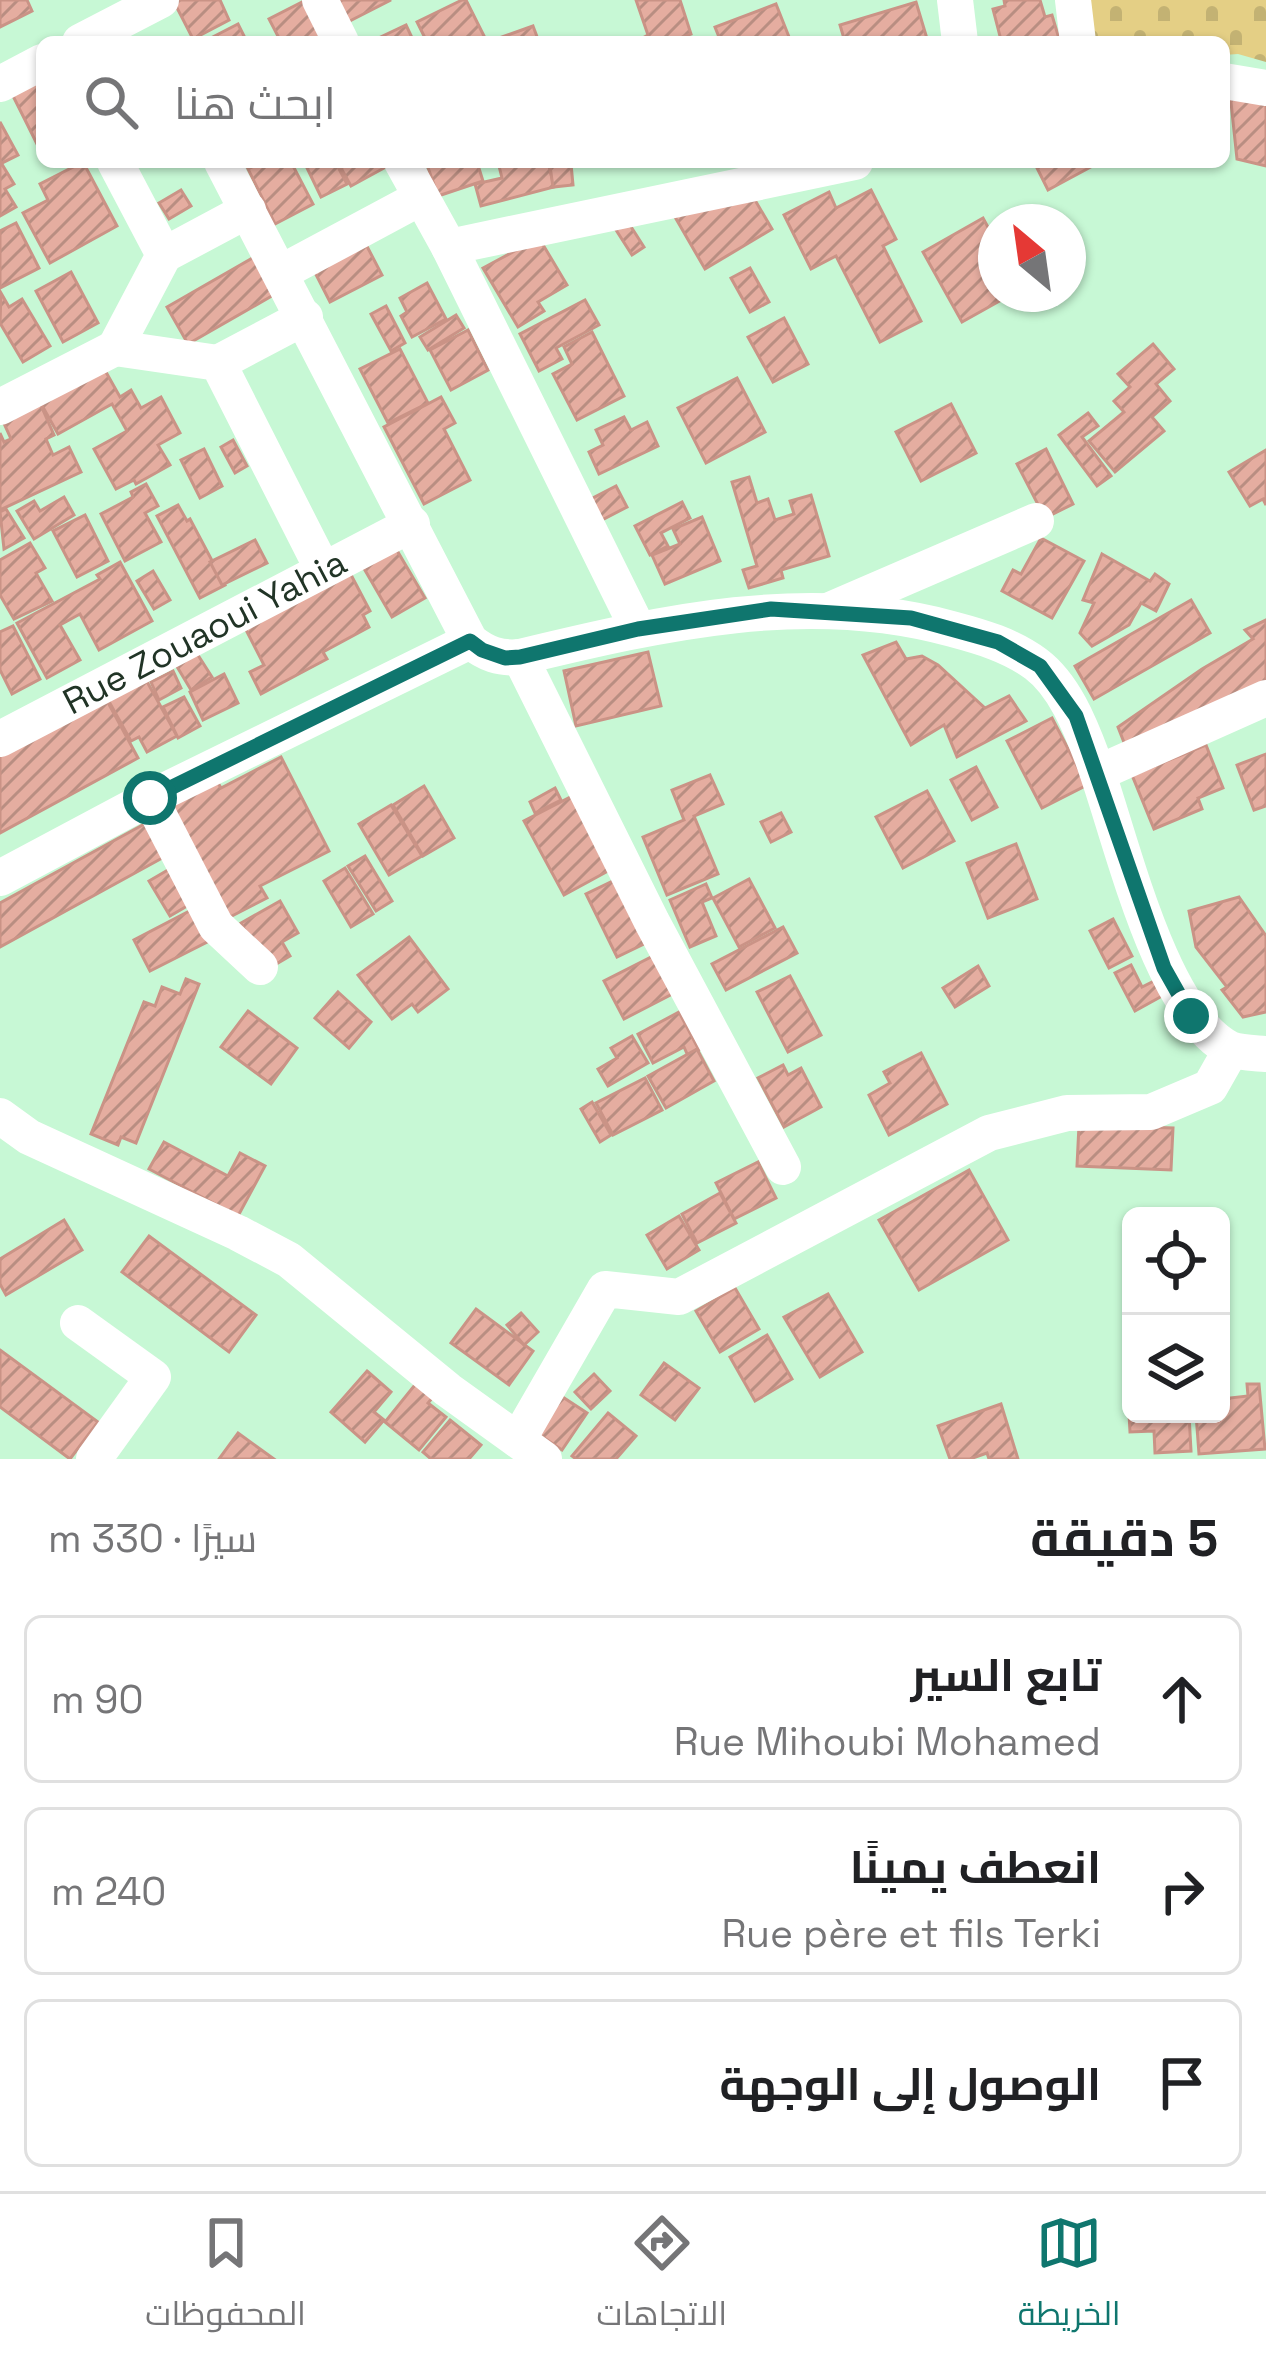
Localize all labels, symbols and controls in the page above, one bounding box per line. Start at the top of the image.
search box [36,36,1230,168]
icon: search [78,69,144,135]
text: ابحث هنا [174,75,336,132]
north arrow [978,204,1086,312]
street label: Rue Zouaoui Yahia [55,539,354,725]
route start [123,771,177,825]
route end [1164,989,1218,1043]
map controls [1122,1207,1230,1423]
button: locate [1122,1207,1230,1315]
button: layers [1122,1315,1230,1423]
text: 5 دقيقة [1030,1506,1218,1571]
text: سيرًا · 330 m [48,1514,257,1563]
text: تابع السير [911,1647,1101,1704]
icon: ahead [1149,1666,1215,1732]
text: 90 m [51,1675,143,1724]
text: Rue Mihoubi Mohamed [674,1717,1101,1766]
text: انعطف يمينًا [850,1839,1101,1896]
icon: right [1149,1858,1215,1924]
text: 240 m [51,1867,166,1916]
text: Rue père et fils Terki [721,1909,1101,1958]
icon: arrive [1149,2050,1215,2116]
text: الوصول إلى الوجهة [720,2056,1101,2113]
tab: المحفوظات [145,2210,306,2344]
tab: الاتجاهات [597,2210,727,2344]
tab: الخريطة [1018,2210,1121,2344]

